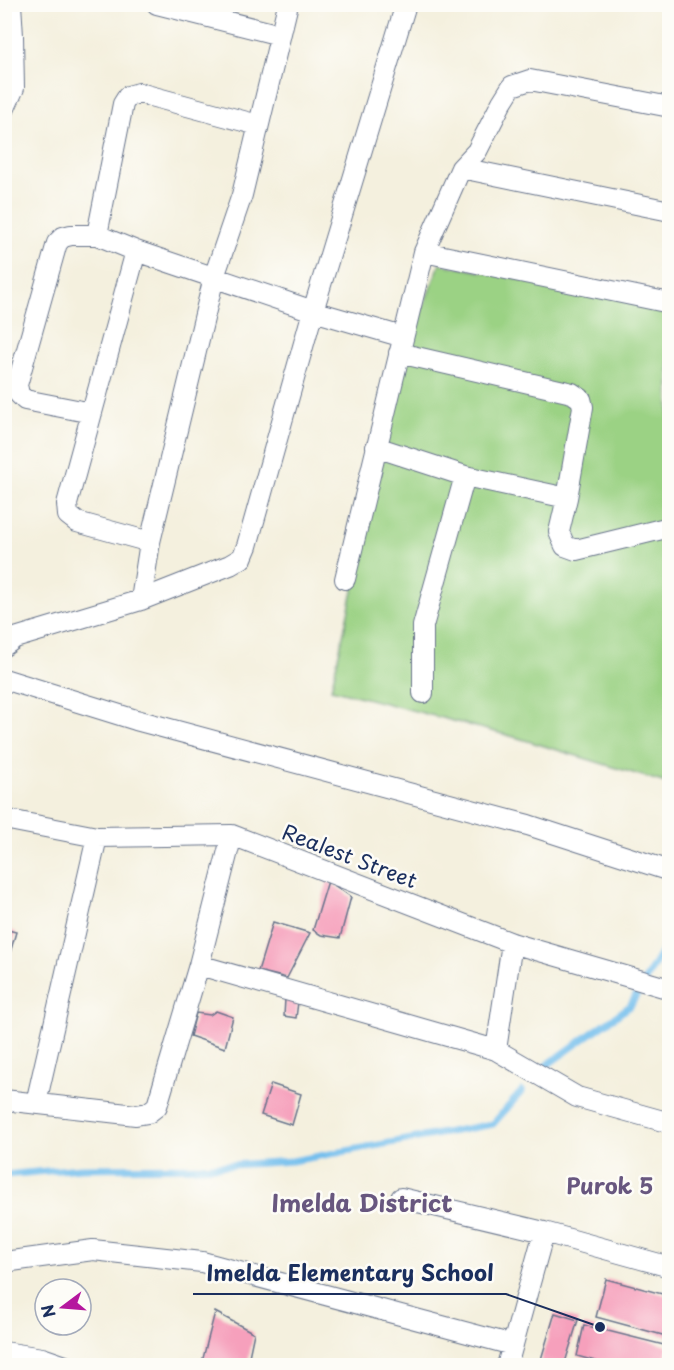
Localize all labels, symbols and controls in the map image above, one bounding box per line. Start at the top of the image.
street label: Realest Street [278,815,422,895]
district label: Purok 5 [566,1168,654,1201]
district label: Imelda District [271,1184,453,1220]
callout: Imelda Elementary School [193,1254,506,1294]
text: Imelda Elementary School [206,1255,494,1288]
north arrow [33,1277,93,1337]
text: N [34,1302,61,1321]

